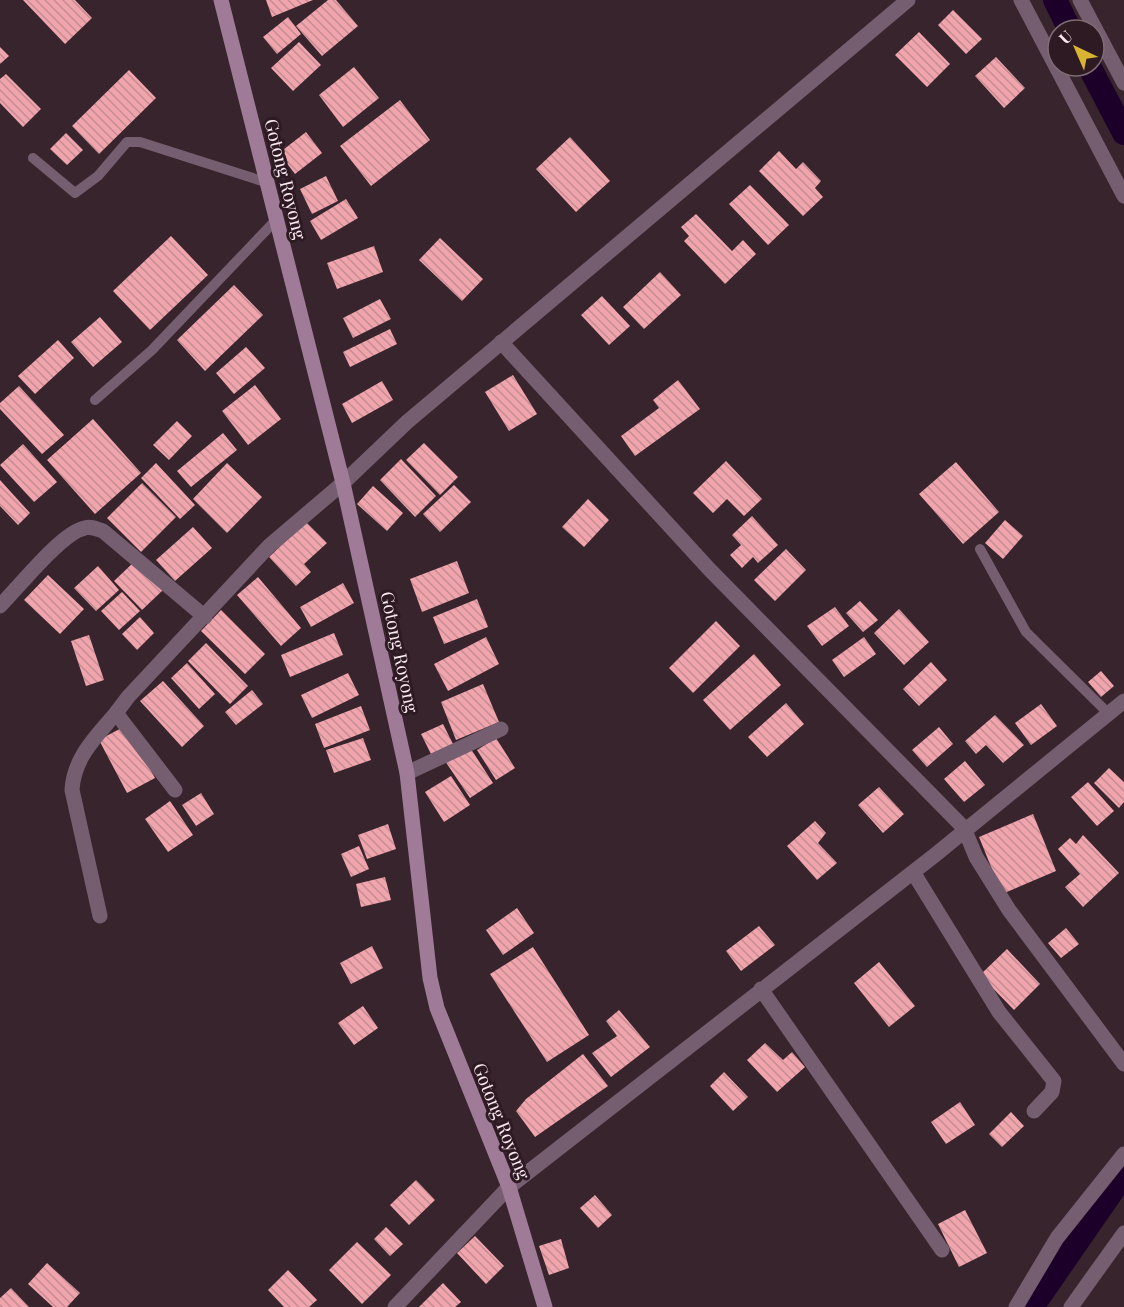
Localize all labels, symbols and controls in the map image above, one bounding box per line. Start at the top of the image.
north arrow [1046,18,1106,78]
text: U [1054,25,1076,48]
street label: Gotong Royong [259,116,313,242]
street label: Gotong Royong [375,589,425,715]
street label: Gotong Royong [468,1059,536,1183]

